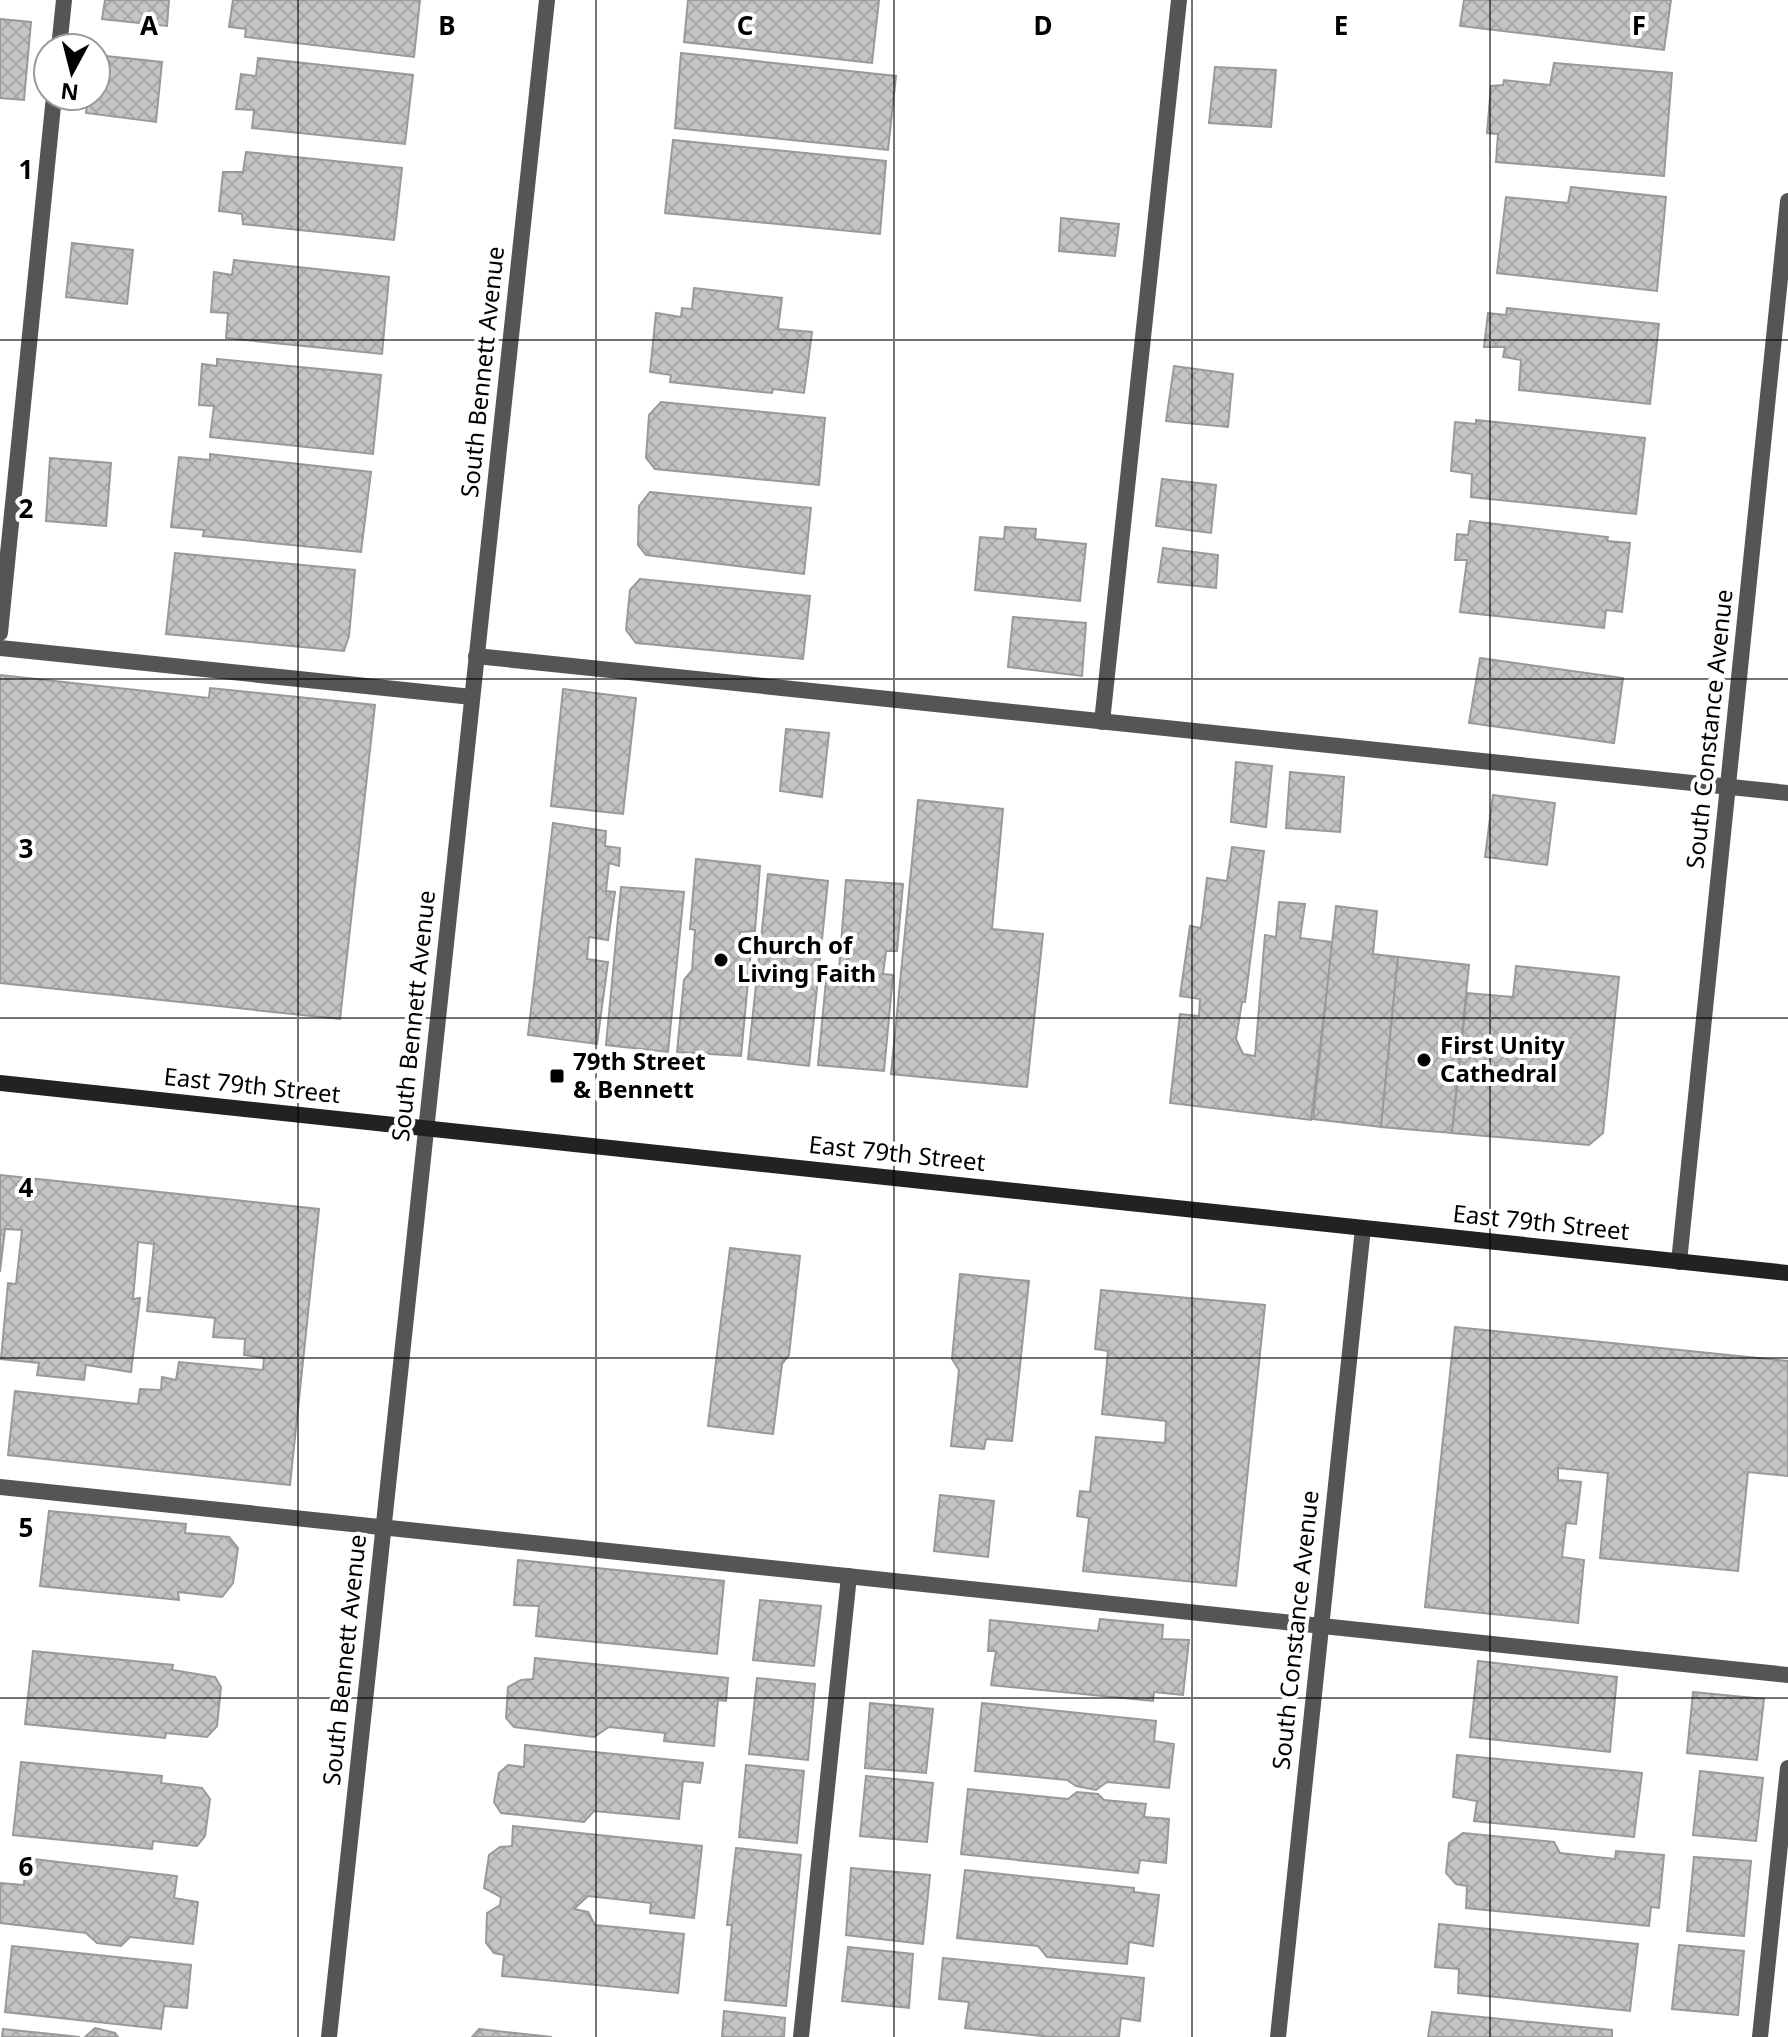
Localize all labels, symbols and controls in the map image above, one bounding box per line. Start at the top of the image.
text: A [140,7,158,43]
text: B [438,7,456,43]
text: C [737,7,753,43]
text: D [1033,7,1053,43]
text: E [1334,7,1348,43]
text: F [1632,7,1646,43]
north arrow [32,32,112,112]
text: N [59,77,80,109]
text: 1 [19,151,33,187]
street label: South Bennett Avenue [452,245,511,499]
text: 2 [19,490,34,526]
street label: South Constance Avenue [1677,587,1740,870]
text: 3 [19,830,33,866]
street label: South Bennett Avenue [383,889,442,1143]
place label: Church of Living Faith [737,928,876,989]
marker: Church of Living Faith [712,951,730,969]
place label: First Unity Cathedral [1440,1028,1565,1089]
place label: 79th Street & Bennett [573,1044,706,1105]
marker: First Unity Cathedral [1415,1051,1433,1069]
street label: East 79th Street [162,1059,342,1110]
marker: 79th Street & Bennett [548,1067,566,1085]
street label: East 79th Street [807,1127,987,1178]
text: 4 [19,1169,34,1205]
street label: East 79th Street [1451,1196,1631,1247]
street label: South Constance Avenue [1263,1488,1326,1771]
text: 5 [19,1509,33,1545]
street label: South Bennett Avenue [314,1533,373,1787]
text: 6 [19,1848,34,1884]

